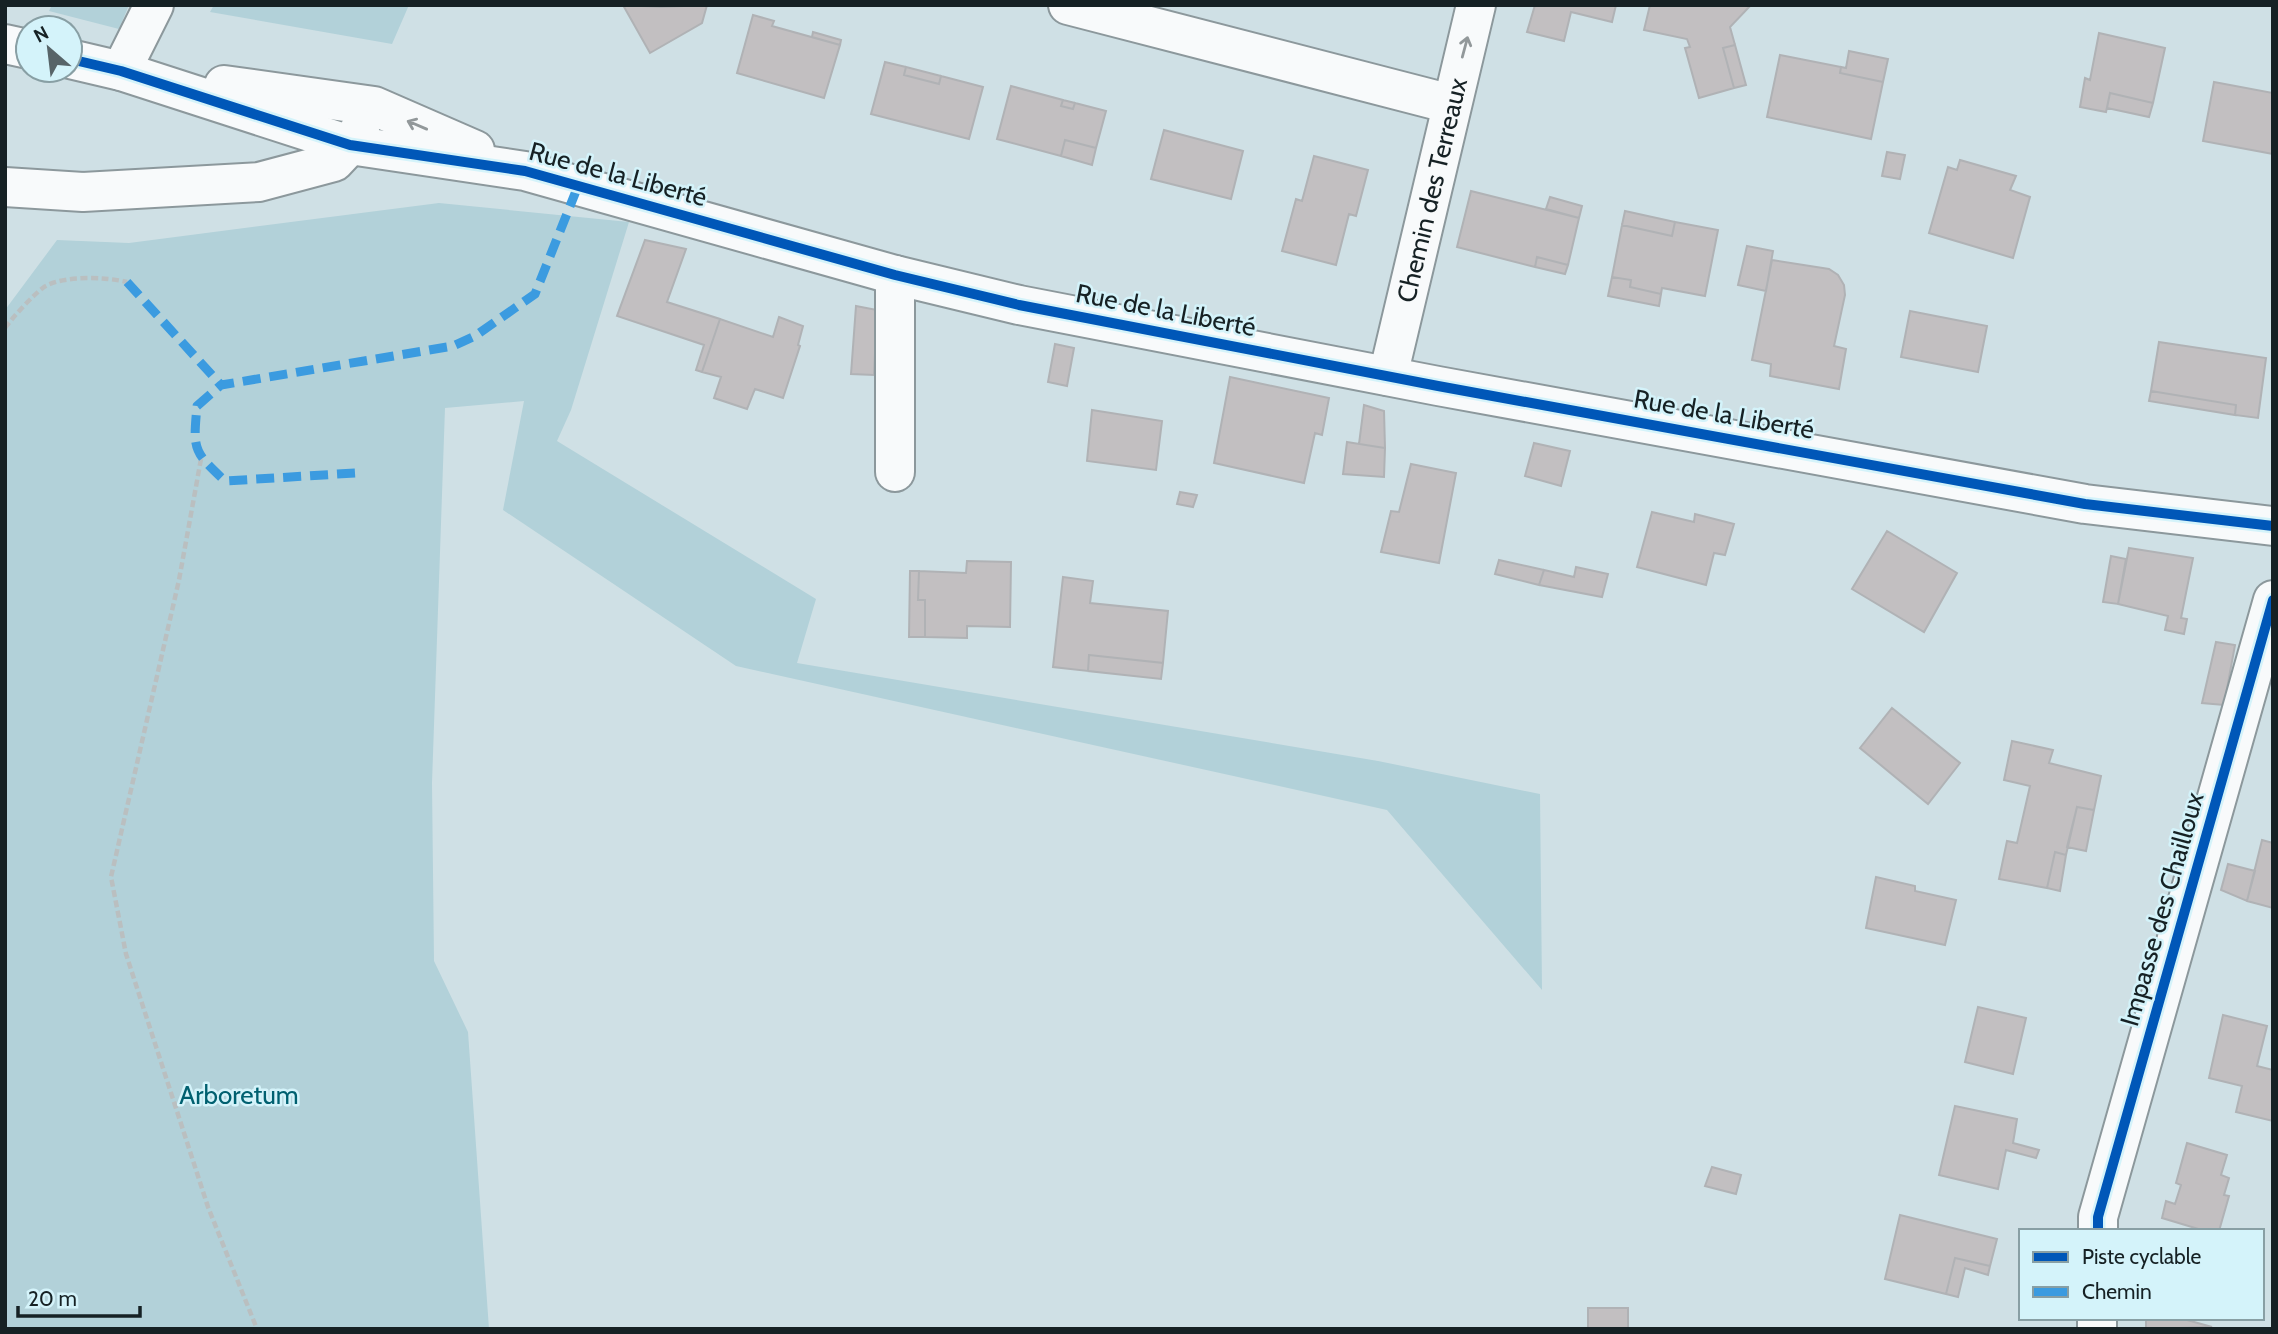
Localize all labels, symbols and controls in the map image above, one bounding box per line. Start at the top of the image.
north arrow [14,14,84,84]
text: N [30,21,53,48]
one-way arrow [1459,37,1472,59]
street label: Chemin des Terreaux [1390,74,1474,306]
one-way arrow [407,118,428,131]
street label: Rue de la Liberté [526,135,710,213]
street label: Rue de la Liberté [1073,277,1259,343]
street label: Rue de la Liberté [1631,382,1817,446]
street label: Impasse des Chailloux [2113,788,2211,1030]
park label: Arboretum [179,1079,299,1111]
legend [2019,1229,2264,1320]
text: Piste cyclable [2082,1244,2202,1269]
scale bar [18,1274,140,1318]
text: Chemin [2082,1279,2152,1304]
text: 20 m [28,1286,77,1311]

